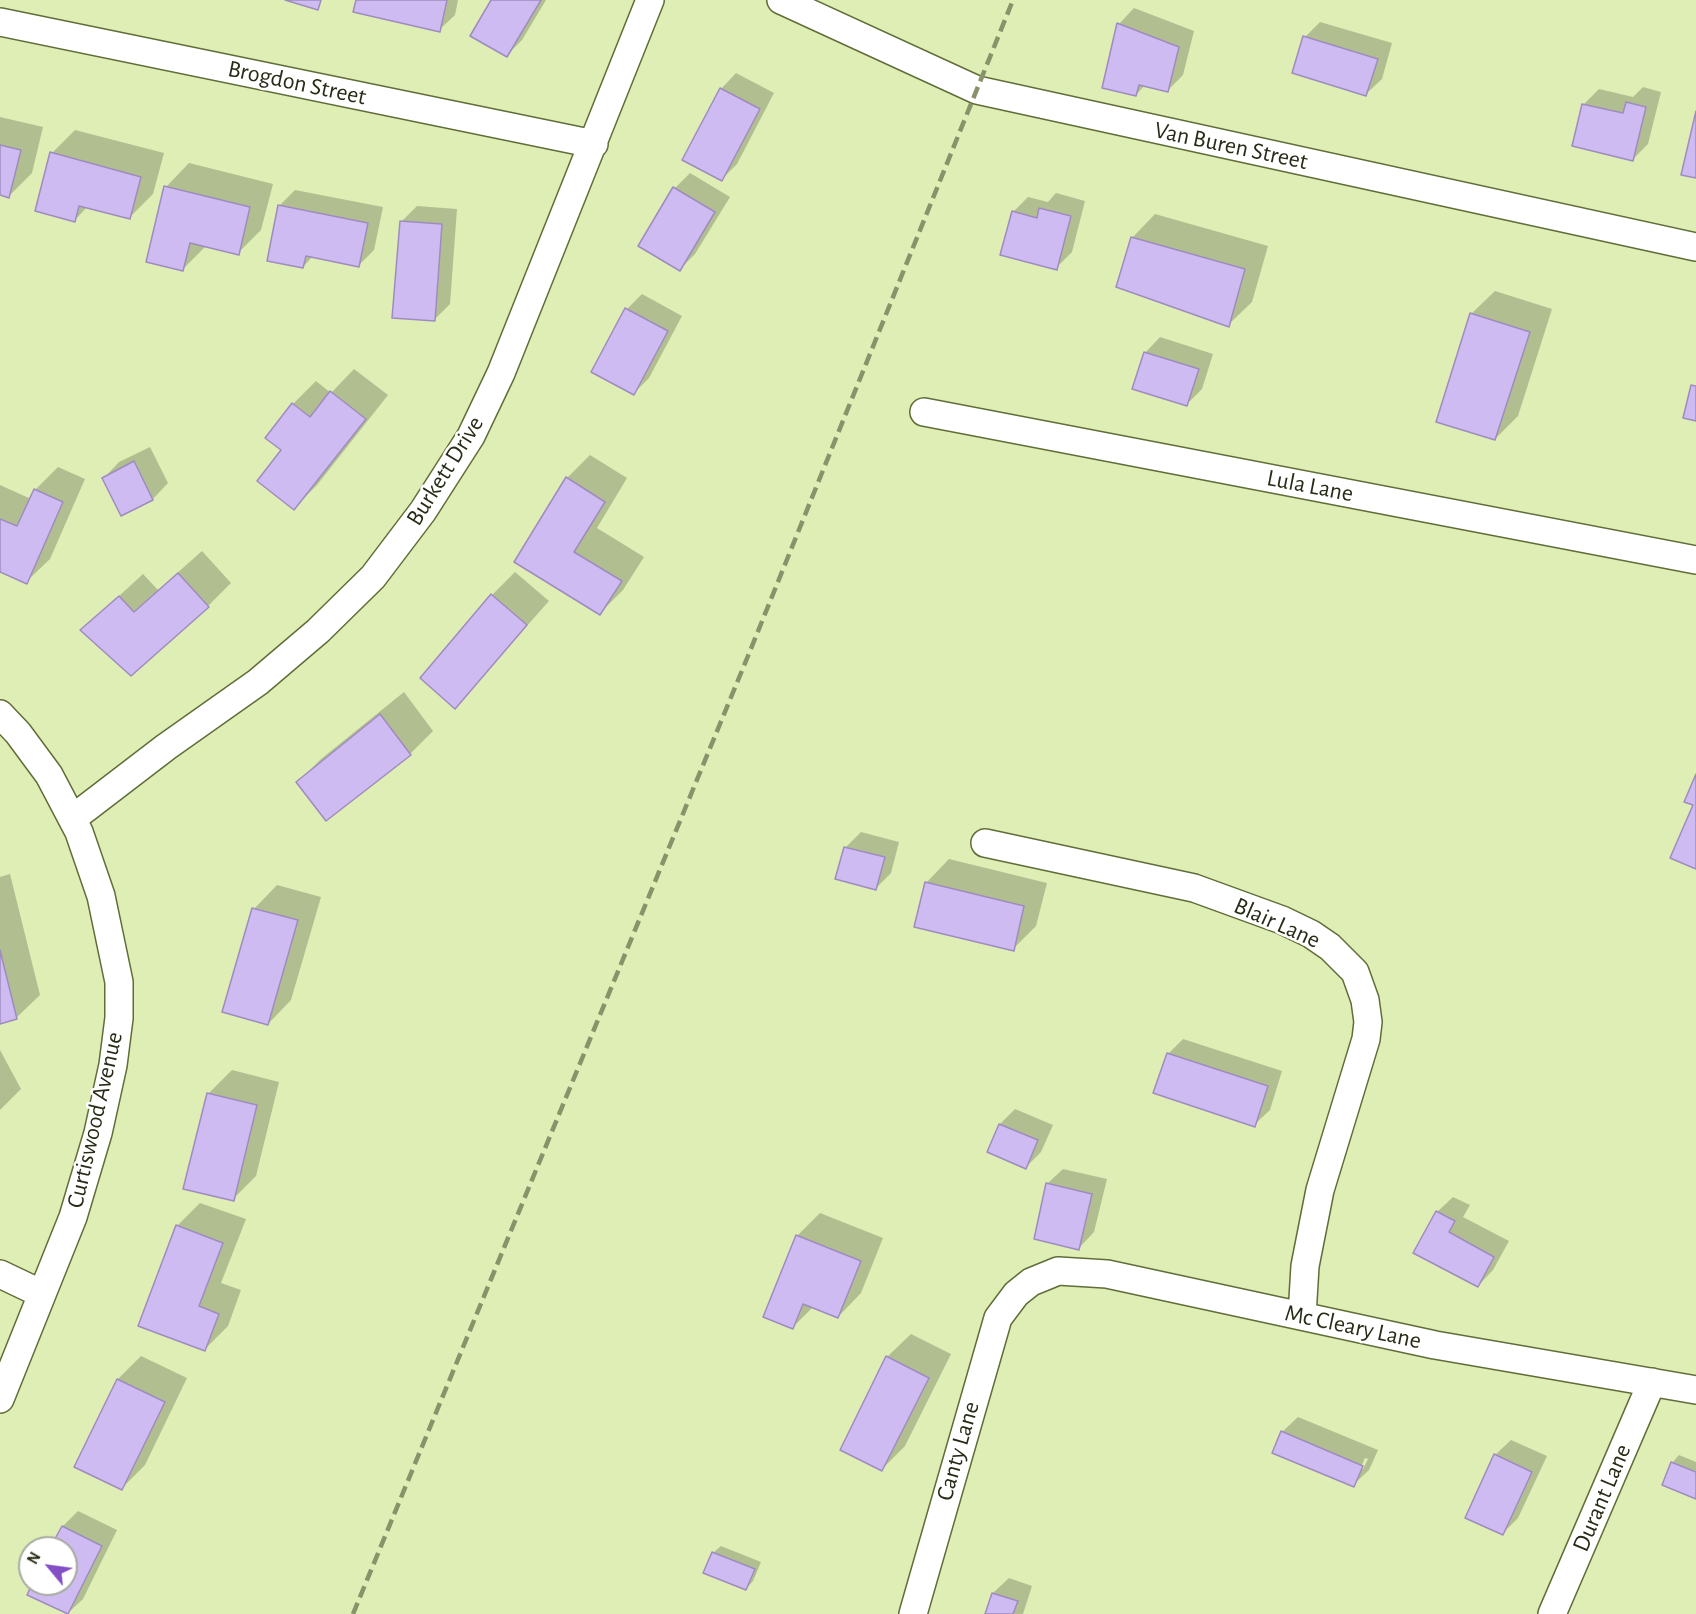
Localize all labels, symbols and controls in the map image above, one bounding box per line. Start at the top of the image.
street label: Brogdon Street [225,54,369,112]
street label: Van Buren Street [1152,116,1310,176]
street label: Burkett Drive [400,411,490,531]
street label: Lula Lane [1264,464,1356,508]
street label: Blair Lane [1229,891,1325,955]
street label: Curtiswood Avenue [61,1029,129,1211]
street label: Mc Cleary Lane [1282,1299,1424,1355]
street label: Canty Lane [930,1398,986,1504]
street label: Durant Lane [1566,1440,1638,1556]
north arrow [18,1536,78,1596]
text: N [24,1549,44,1567]

